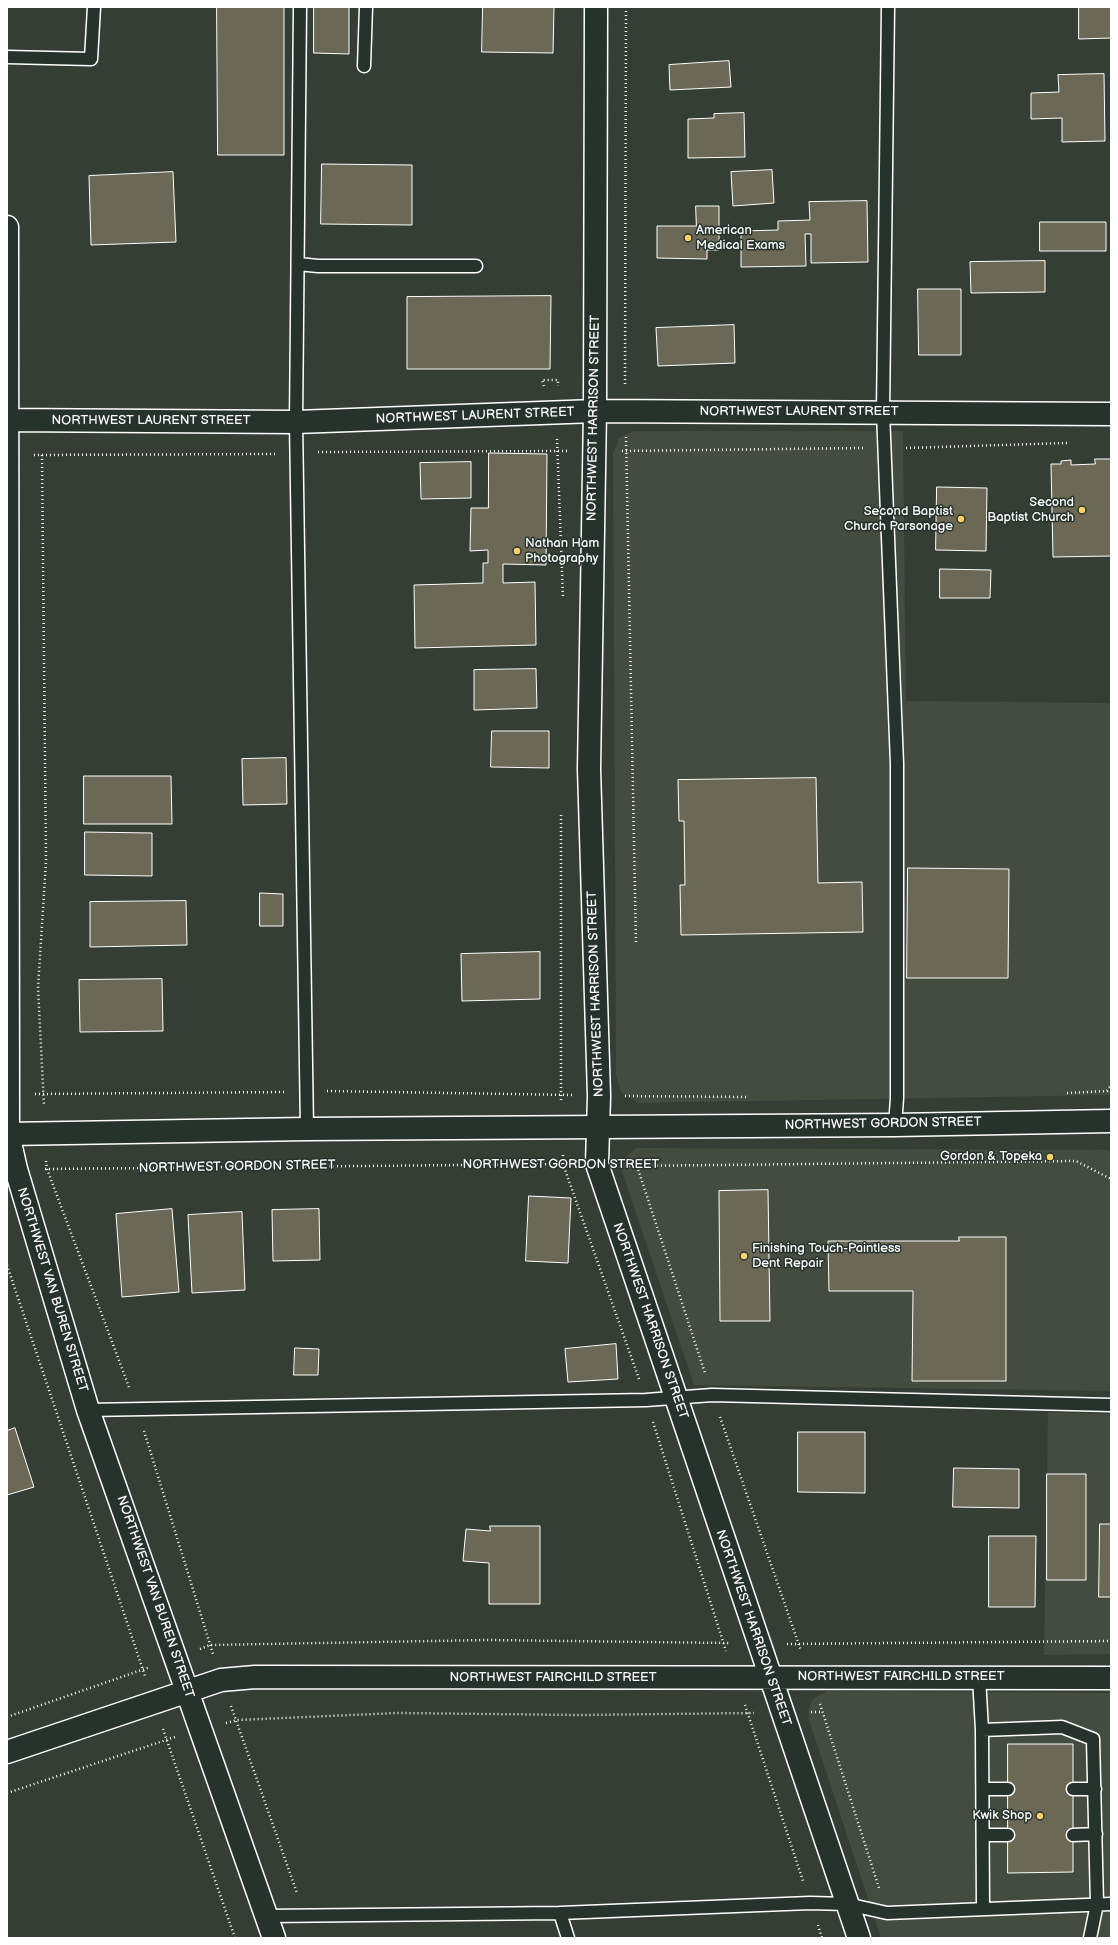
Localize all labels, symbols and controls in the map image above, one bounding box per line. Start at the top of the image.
place label: American Medical Exams [696,223,785,254]
marker: American Medical Exams [683,233,693,243]
street label: NORTHWEST HARRISON STREET [584,315,604,521]
street label: NORTHWEST LAURENT STREET [700,404,898,420]
street label: NORTHWEST LAURENT STREET [375,405,575,427]
street label: NORTHWEST LAURENT STREET [52,413,250,429]
place label: Second Baptist Church [987,495,1074,526]
place label: Second Baptist Church Parsonage [844,504,953,535]
marker: Second Baptist Church [1077,505,1087,515]
marker: Second Baptist Church Parsonage [956,514,966,524]
place label: Nathan Ham Photography [525,536,599,567]
marker: Nathan Ham Photography [512,546,522,556]
street label: NORTHWEST HARRISON STREET [585,891,607,1097]
street label: NORTHWEST GORDON STREET [784,1114,982,1134]
place label: Gordon & Topeka [940,1149,1042,1165]
marker: Gordon & Topeka [1045,1152,1055,1162]
street label: NORTHWEST GORDON STREET [138,1157,336,1177]
street label: NORTHWEST GORDON STREET [463,1157,659,1173]
street label: NORTHWEST VAN BUREN STREET [13,1186,91,1394]
street label: NORTHWEST HARRISON STREET [609,1221,691,1421]
place label: Finishing Touch-Paintless Dent Repair [752,1241,901,1272]
marker: Finishing Touch-Paintless Dent Repair [739,1251,749,1261]
street label: NORTHWEST VAN BUREN STREET [113,1494,197,1700]
street label: NORTHWEST HARRISON STREET [712,1528,794,1728]
street label: NORTHWEST FAIRCHILD STREET [798,1669,1004,1685]
street label: NORTHWEST FAIRCHILD STREET [450,1670,656,1686]
place label: Kwik Shop [972,1808,1032,1824]
marker: Kwik Shop [1035,1811,1045,1821]

